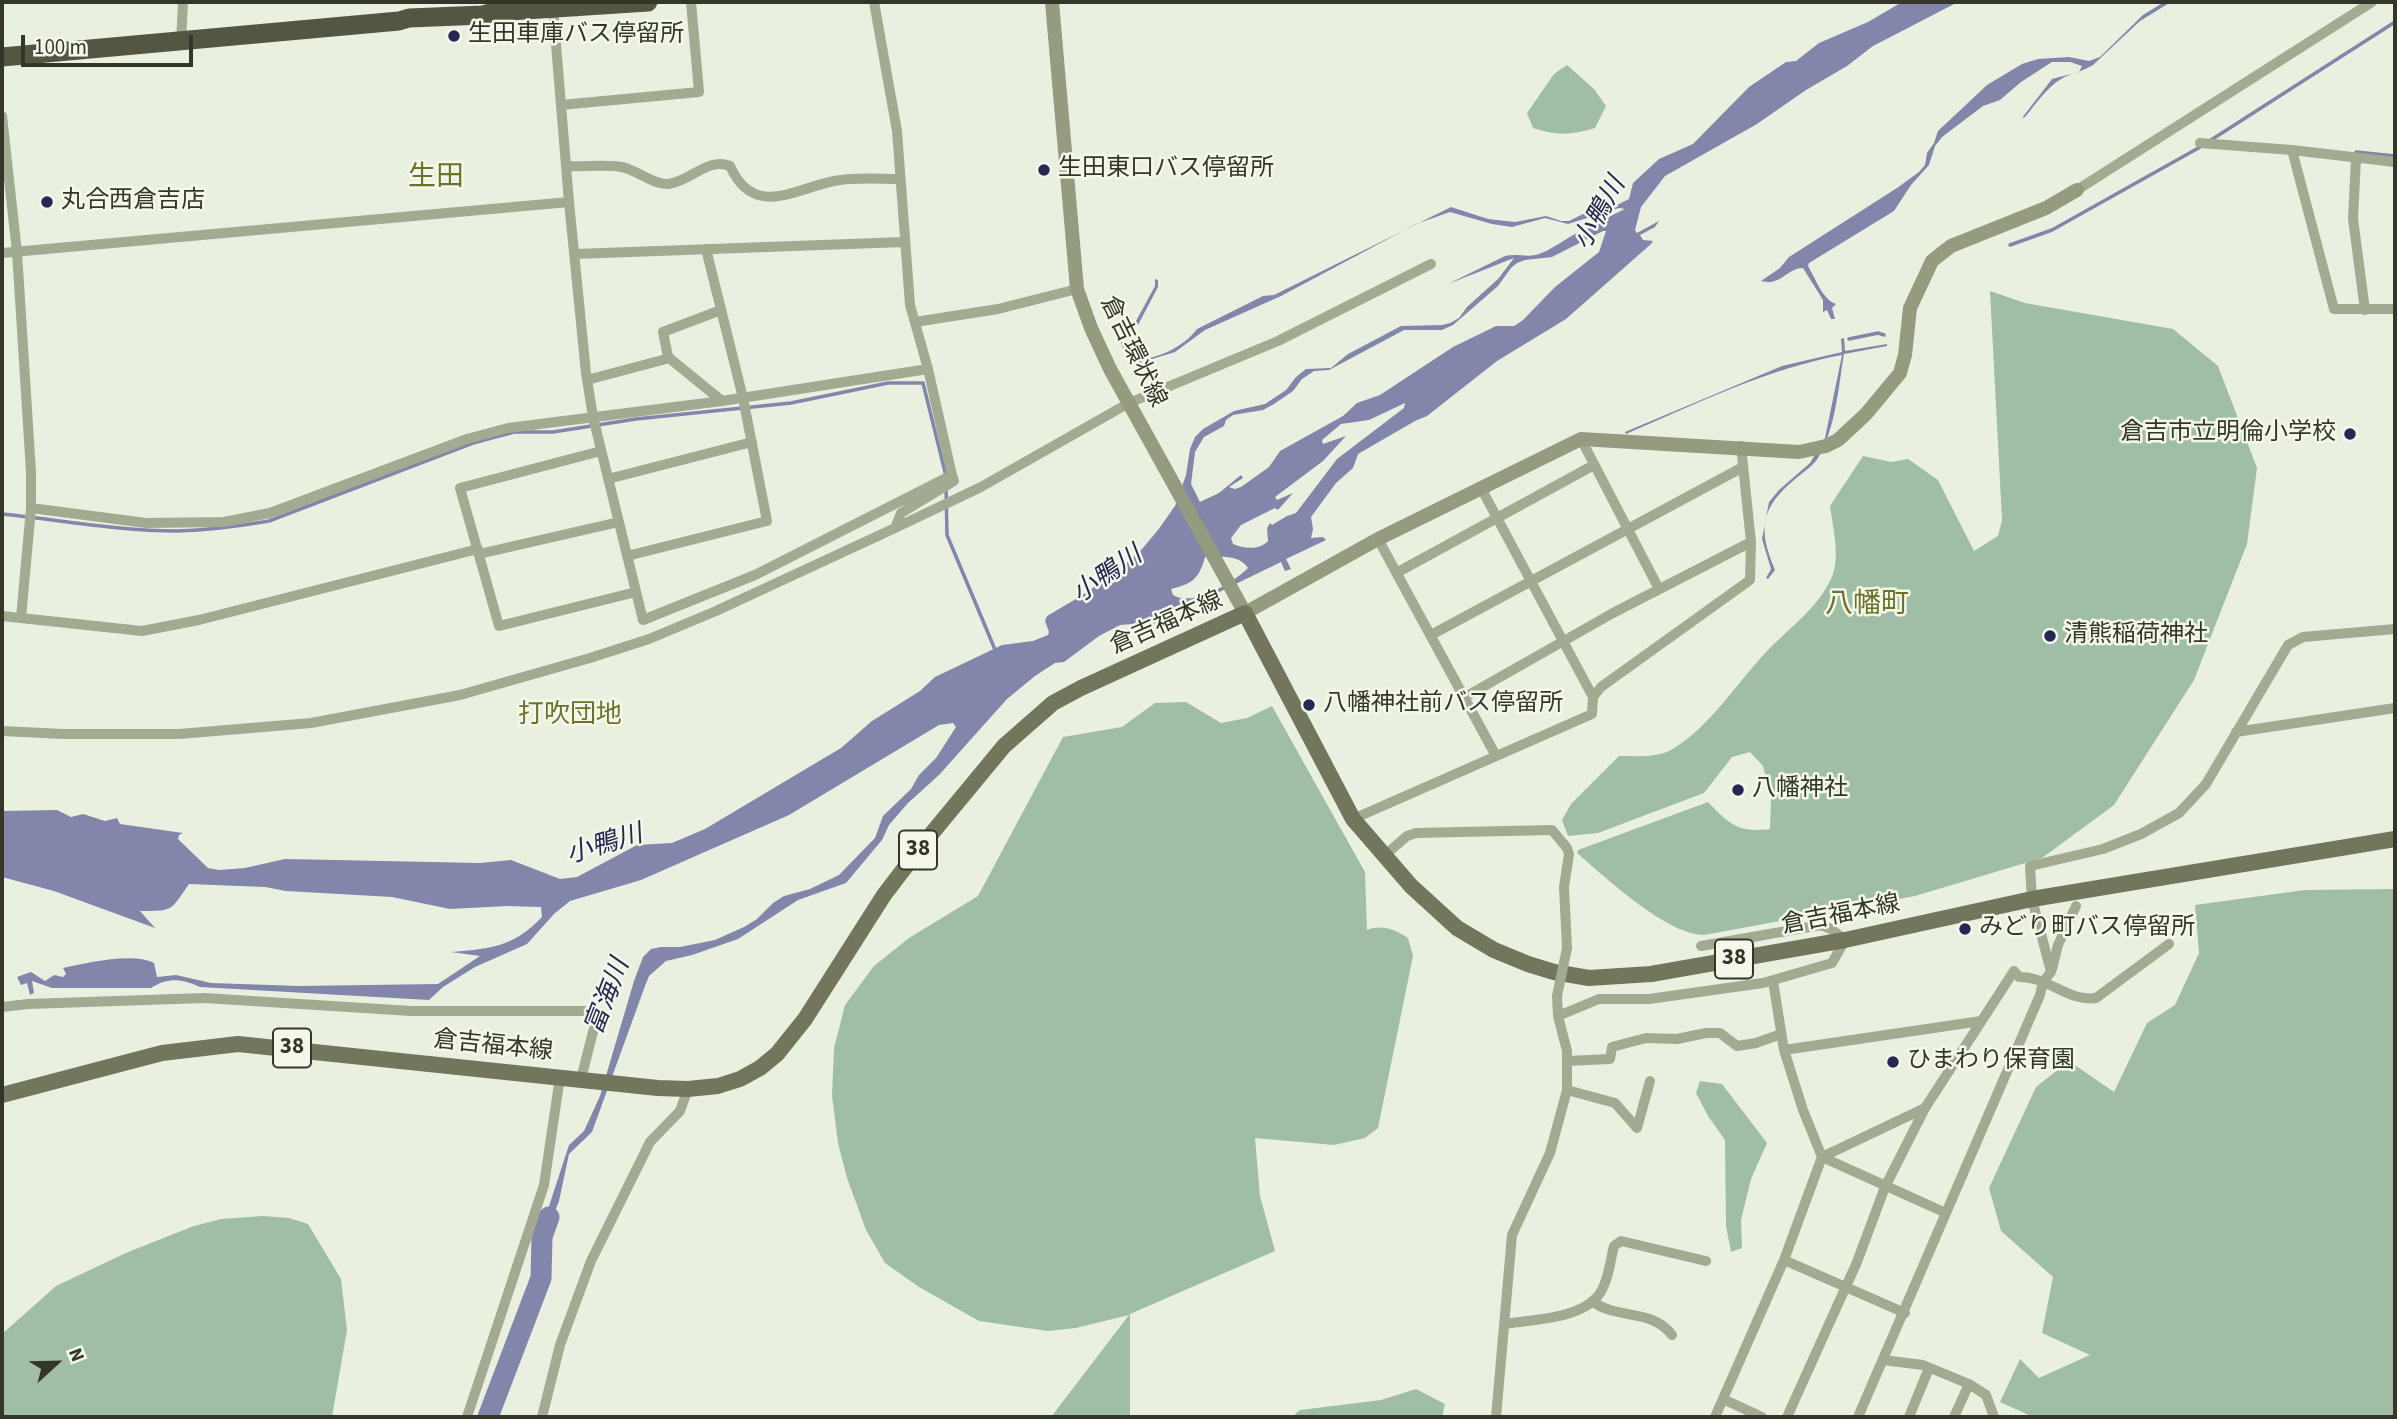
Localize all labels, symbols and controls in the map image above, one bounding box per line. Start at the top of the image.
scale bar [24,21,196,65]
place label: 生田車庫バス停留所 [468,22,684,50]
marker: 生田車庫バス停留所 [446,28,462,44]
text: 100 m [34,32,87,62]
place label: 生田東口バス停留所 [1058,156,1274,184]
district label: 生田 [408,162,464,196]
marker: 生田東口バス停留所 [1036,162,1052,178]
water label: 小鴨川 [1568,172,1634,256]
place label: 丸合西倉吉店 [61,188,205,216]
marker: 丸合西倉吉店 [39,194,55,210]
street label: 倉吉環状線 [1093,292,1171,412]
place label: 倉吉市立明倫小学校 [2120,420,2336,448]
marker: 倉吉市立明倫小学校 [2342,426,2358,442]
water label: 小鴨川 [1067,541,1149,611]
street label: 倉吉福本線 [1106,586,1228,662]
district label: 八幡町 [1825,589,1909,623]
place label: 清熊稲荷神社 [2064,622,2208,650]
marker: 清熊稲荷神社 [2042,628,2058,644]
place label: 八幡神社前バス停留所 [1323,691,1563,719]
marker: 八幡神社前バス停留所 [1301,697,1317,713]
district label: 打吹団地 [518,700,622,732]
place label: 八幡神社 [1752,776,1848,804]
marker: 八幡神社 [1730,782,1746,798]
water label: 小鴨川 [563,820,647,872]
road number: 38 [899,830,937,870]
street label: 倉吉福本線 [1779,890,1903,942]
place label: みどり町バス停留所 [1979,915,2195,943]
marker: みどり町バス停留所 [1957,921,1973,937]
road number: 38 [1715,940,1753,978]
water label: 富海川 [580,955,638,1039]
street label: 倉吉福本線 [432,1026,554,1068]
road number: 38 [273,1028,311,1068]
place label: ひまわり保育園 [1907,1048,2075,1076]
marker: ひまわり保育園 [1885,1054,1901,1070]
north arrow [21,1328,91,1398]
text: N [61,1344,91,1366]

